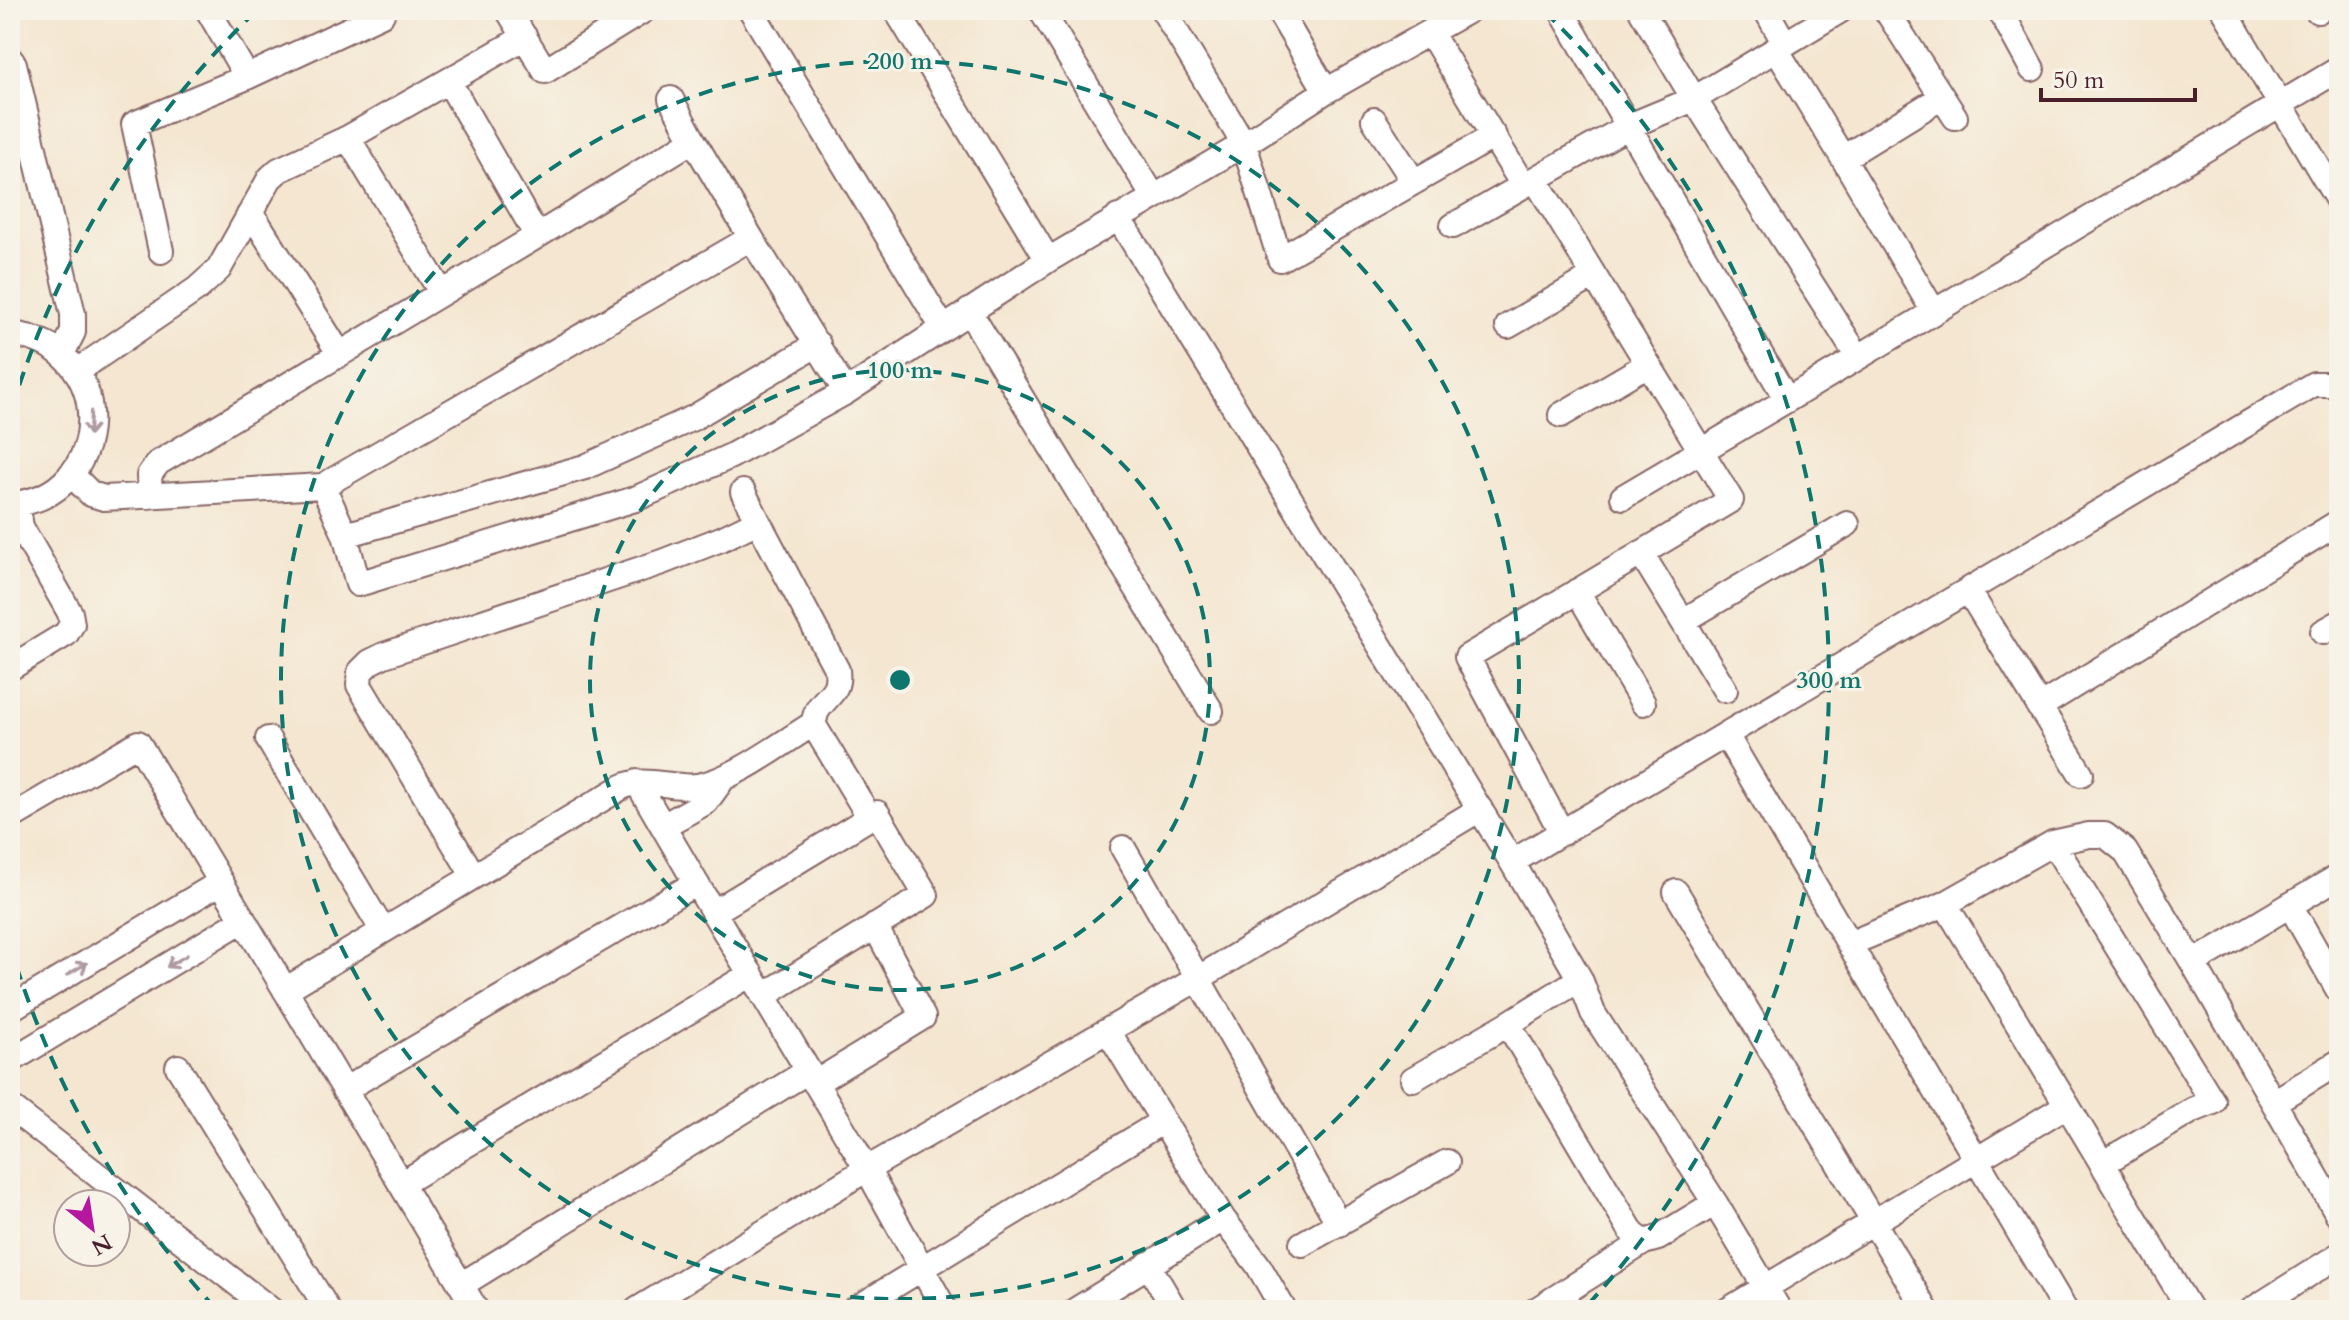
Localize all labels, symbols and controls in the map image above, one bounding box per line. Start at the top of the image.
text: 200 m [867,45,934,78]
scale bar [2041,52,2195,102]
text: 50 m [2053,64,2105,97]
text: 100 m [867,354,934,387]
one-way arrow [82,409,97,435]
text: 300 m [1796,664,1863,697]
centre of rings [886,666,914,694]
one-way arrow [166,953,189,969]
one-way arrow [65,961,88,977]
north arrow [52,1188,132,1268]
text: N [86,1227,117,1262]

